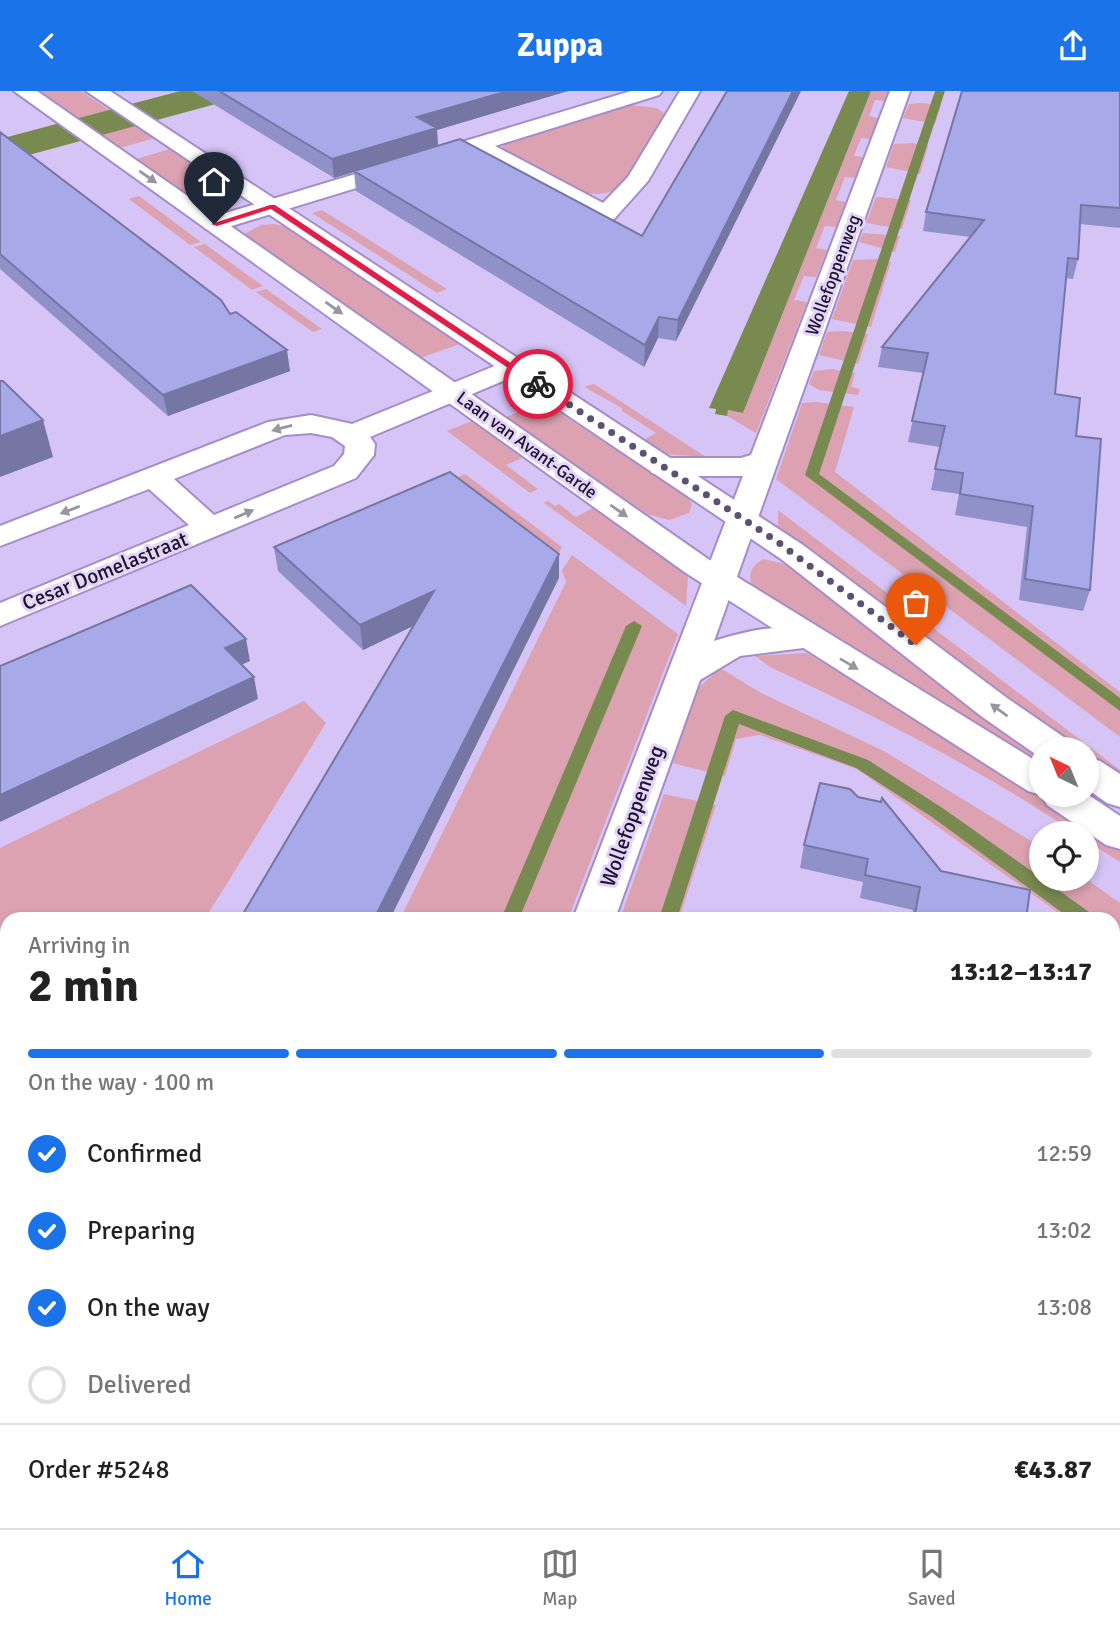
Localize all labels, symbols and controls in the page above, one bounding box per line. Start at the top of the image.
text: Zuppa [517,26,603,65]
icon: back [28,27,66,65]
icon: share [1054,27,1092,65]
pin [184,152,244,224]
icon: home [195,163,233,201]
one-way arrow [139,170,157,184]
street label: Wollefoppenweg [801,211,865,339]
one-way arrow [325,301,343,315]
courier [503,349,573,419]
icon: bike [519,365,557,403]
street label: Laan van Avant-Garde [452,387,602,503]
one-way arrow [271,423,293,434]
one-way arrow [610,504,628,518]
one-way arrow [60,505,81,516]
one-way arrow [234,508,255,519]
street label: Cesar Domelastraat [18,526,192,616]
pin [886,573,946,645]
icon: bag [897,584,935,622]
one-way arrow [840,658,859,670]
one-way arrow [989,703,1008,717]
north arrow [1029,737,1099,807]
map controls [1029,737,1099,891]
street label: Wollefoppenweg [594,742,670,890]
button: locate [1029,821,1099,891]
text: Arriving in [28,931,130,960]
text: 13:12–13:17 [950,956,1092,988]
text: 2 min [28,958,139,1014]
text: On the way · 100 m [28,1068,214,1097]
icon: check [28,1135,66,1173]
text: Confirmed [87,1138,202,1170]
text: 12:59 [1036,1139,1092,1168]
icon: check [28,1212,66,1250]
text: Preparing [87,1215,195,1247]
text: 13:02 [1036,1216,1092,1245]
icon: check [28,1289,66,1327]
text: On the way [87,1292,210,1324]
text: 13:08 [1036,1293,1092,1322]
text: Delivered [87,1369,192,1401]
text: Order #5248 [28,1454,169,1486]
text: €43.87 [1014,1454,1092,1486]
tab: Home [164,1545,212,1611]
tab: Map [541,1545,579,1611]
tab: Saved [908,1545,956,1611]

